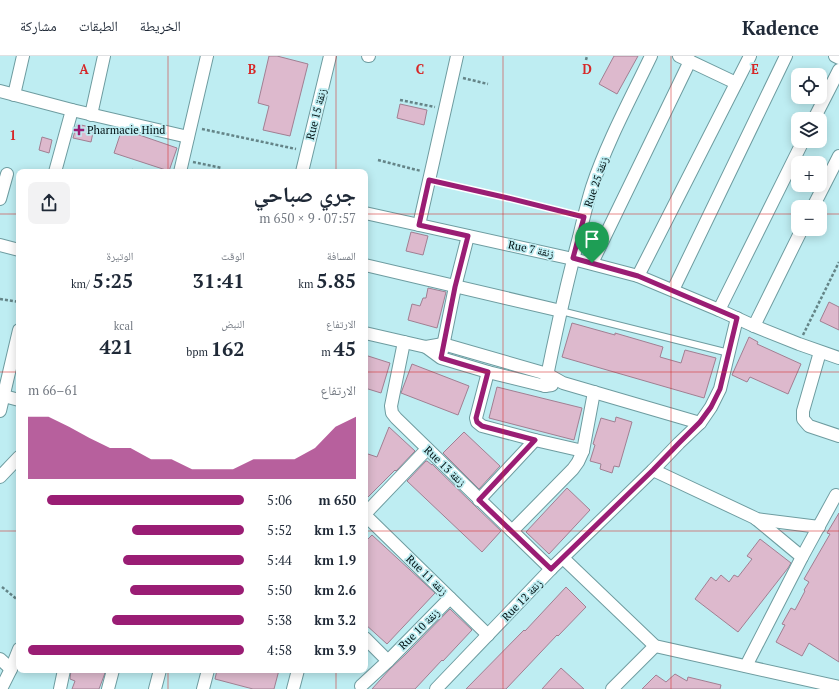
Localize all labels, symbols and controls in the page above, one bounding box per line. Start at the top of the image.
text: Kadence [742,15,819,40]
text: مشاركة [20,16,57,35]
text: الطبقات [79,16,118,35]
text: الخريطة [140,16,181,35]
text: A [79,60,89,78]
text: B [248,60,256,78]
text: C [416,60,424,78]
text: D [582,60,592,78]
text: E [751,60,759,78]
map controls [791,68,827,236]
button: locate [791,68,827,104]
street label: Rue 15 زنقة [303,87,329,141]
button: layers [791,112,827,148]
place label: Pharmacie Hind [87,123,165,137]
marker: Pharmacie Hind [74,125,84,135]
text: 1 [9,126,17,144]
street label: Rue 25 زنقة [581,155,611,209]
button: + [791,156,827,192]
text: جري صباحي [253,179,356,208]
button: share [28,182,70,224]
button: − [791,200,827,236]
text: 07:57 · 9 × 650 m [259,209,356,227]
pin [575,222,609,263]
icon: arrive [581,228,603,250]
street label: Rue 7 زنقة [507,237,555,261]
text: الوتيرة [107,249,133,263]
text: الوقت [221,249,245,263]
text: المسافة [327,249,356,263]
text: 5:25 [93,267,133,294]
text: 31:41 [193,267,245,294]
text: 5.85 [316,267,356,294]
text: /km [71,277,93,291]
text: km [298,277,316,291]
text: النبض [221,317,245,331]
text: الارتفاع [326,317,356,331]
text: kcal [114,319,133,333]
text: 421 [99,333,133,360]
text: 162 [211,335,245,362]
text: 45 [333,335,356,362]
text: bpm [186,345,211,359]
text: m [321,345,333,359]
text: 61–66 m [28,381,78,399]
text: الارتفاع [321,381,356,399]
street label: Rue 13 زنقة [421,443,469,489]
text: 5:06 [267,491,292,509]
text: 650 m [318,491,356,509]
text: 5:52 [267,521,292,539]
text: 1.3 km [314,521,356,539]
text: 5:44 [267,551,292,569]
text: 1.9 km [314,551,356,569]
street label: Rue 11 زنقة [403,552,451,598]
street label: Rue 12 زنقة [499,576,545,624]
text: 5:50 [267,581,292,599]
text: 2.6 km [314,581,356,599]
street label: Rue 10 زنقة [396,606,442,652]
text: 5:38 [267,611,292,629]
text: 3.2 km [314,611,356,629]
text: 4:58 [267,641,292,659]
text: 3.9 km [314,641,356,659]

